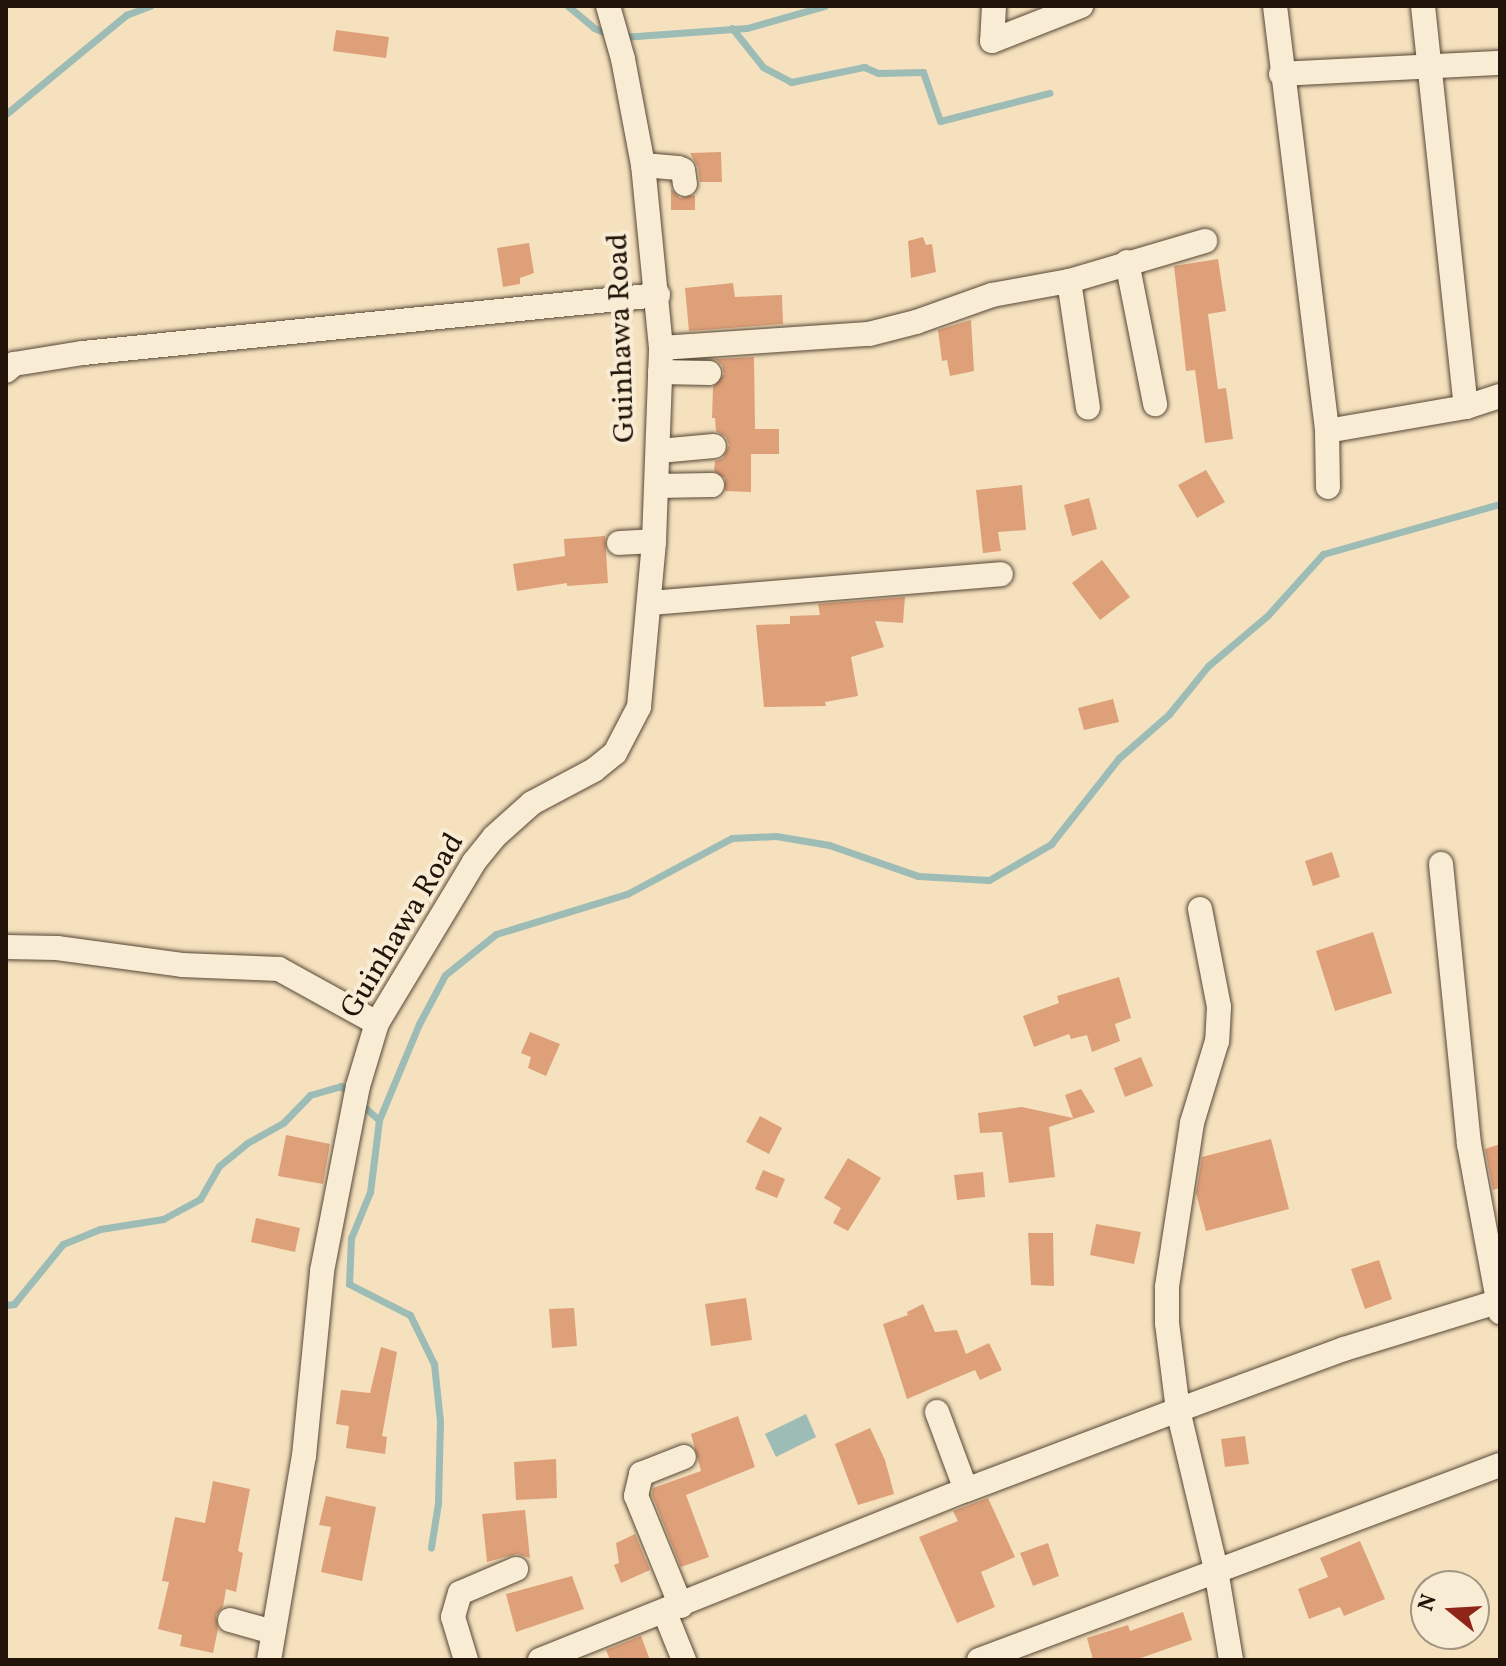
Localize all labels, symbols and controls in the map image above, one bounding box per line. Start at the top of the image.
street label: Guinhawa Road [600,233,644,443]
street label: Guinhawa Road [334,827,472,1025]
north arrow [1410,1570,1490,1650]
text: N [1411,1591,1446,1615]

